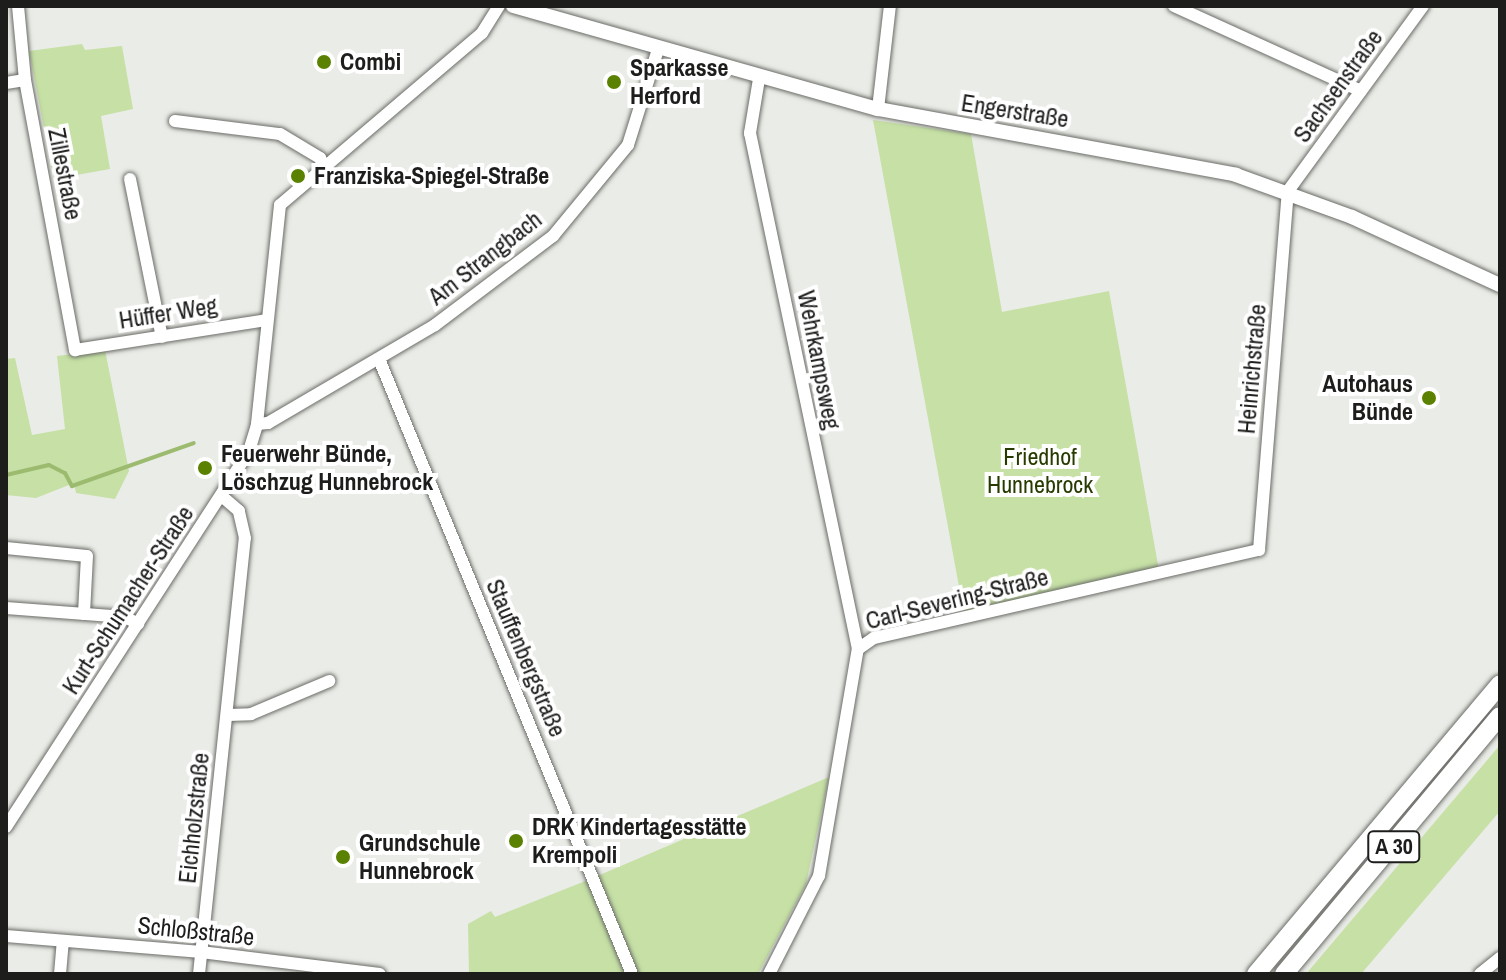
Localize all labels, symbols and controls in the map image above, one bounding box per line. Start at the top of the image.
street label: Sachsenstraße [1287,24,1389,148]
place label: Combi [340,48,401,76]
marker: Combi [315,53,333,71]
place label: Sparkasse Herford [630,54,728,110]
marker: Sparkasse Herford [605,73,623,91]
street label: Engerstraße [959,88,1071,134]
street label: Zillestraße [42,126,88,222]
place label: Franziska-Spiegel-Straße [314,162,549,190]
marker: Franziska-Spiegel-Straße [289,167,307,185]
street label: Am Strangbach [423,205,547,311]
street label: Wehrkampsweg [791,288,847,432]
street label: Hüffer Weg [117,291,219,335]
street label: Heinrichstraße [1232,303,1272,435]
place label: Autohaus Bünde [1322,370,1413,426]
marker: Autohaus Bünde [1420,389,1438,407]
place label: Feuerwehr Bünde, Löschzug Hunnebrock [221,440,433,496]
park label: Friedhof Hunnebrock [987,443,1093,499]
marker: Feuerwehr Bünde, Löschzug Hunnebrock [196,459,214,477]
street label: Kurt-Schumacher-Straße [56,500,200,700]
street label: Carl-Severing-Straße [863,562,1051,636]
street label: Stauffenbergstraße [480,575,572,741]
street label: Eichholzstraße [173,751,215,885]
place label: DRK Kindertagesstätte Krempoli [532,813,746,869]
place label: Grundschule Hunnebrock [359,829,480,885]
road number: A 30 [1366,829,1422,865]
marker: DRK Kindertagesstätte Krempoli [507,832,525,850]
marker: Grundschule Hunnebrock [334,848,352,866]
street label: Schloßstraße [136,911,256,951]

